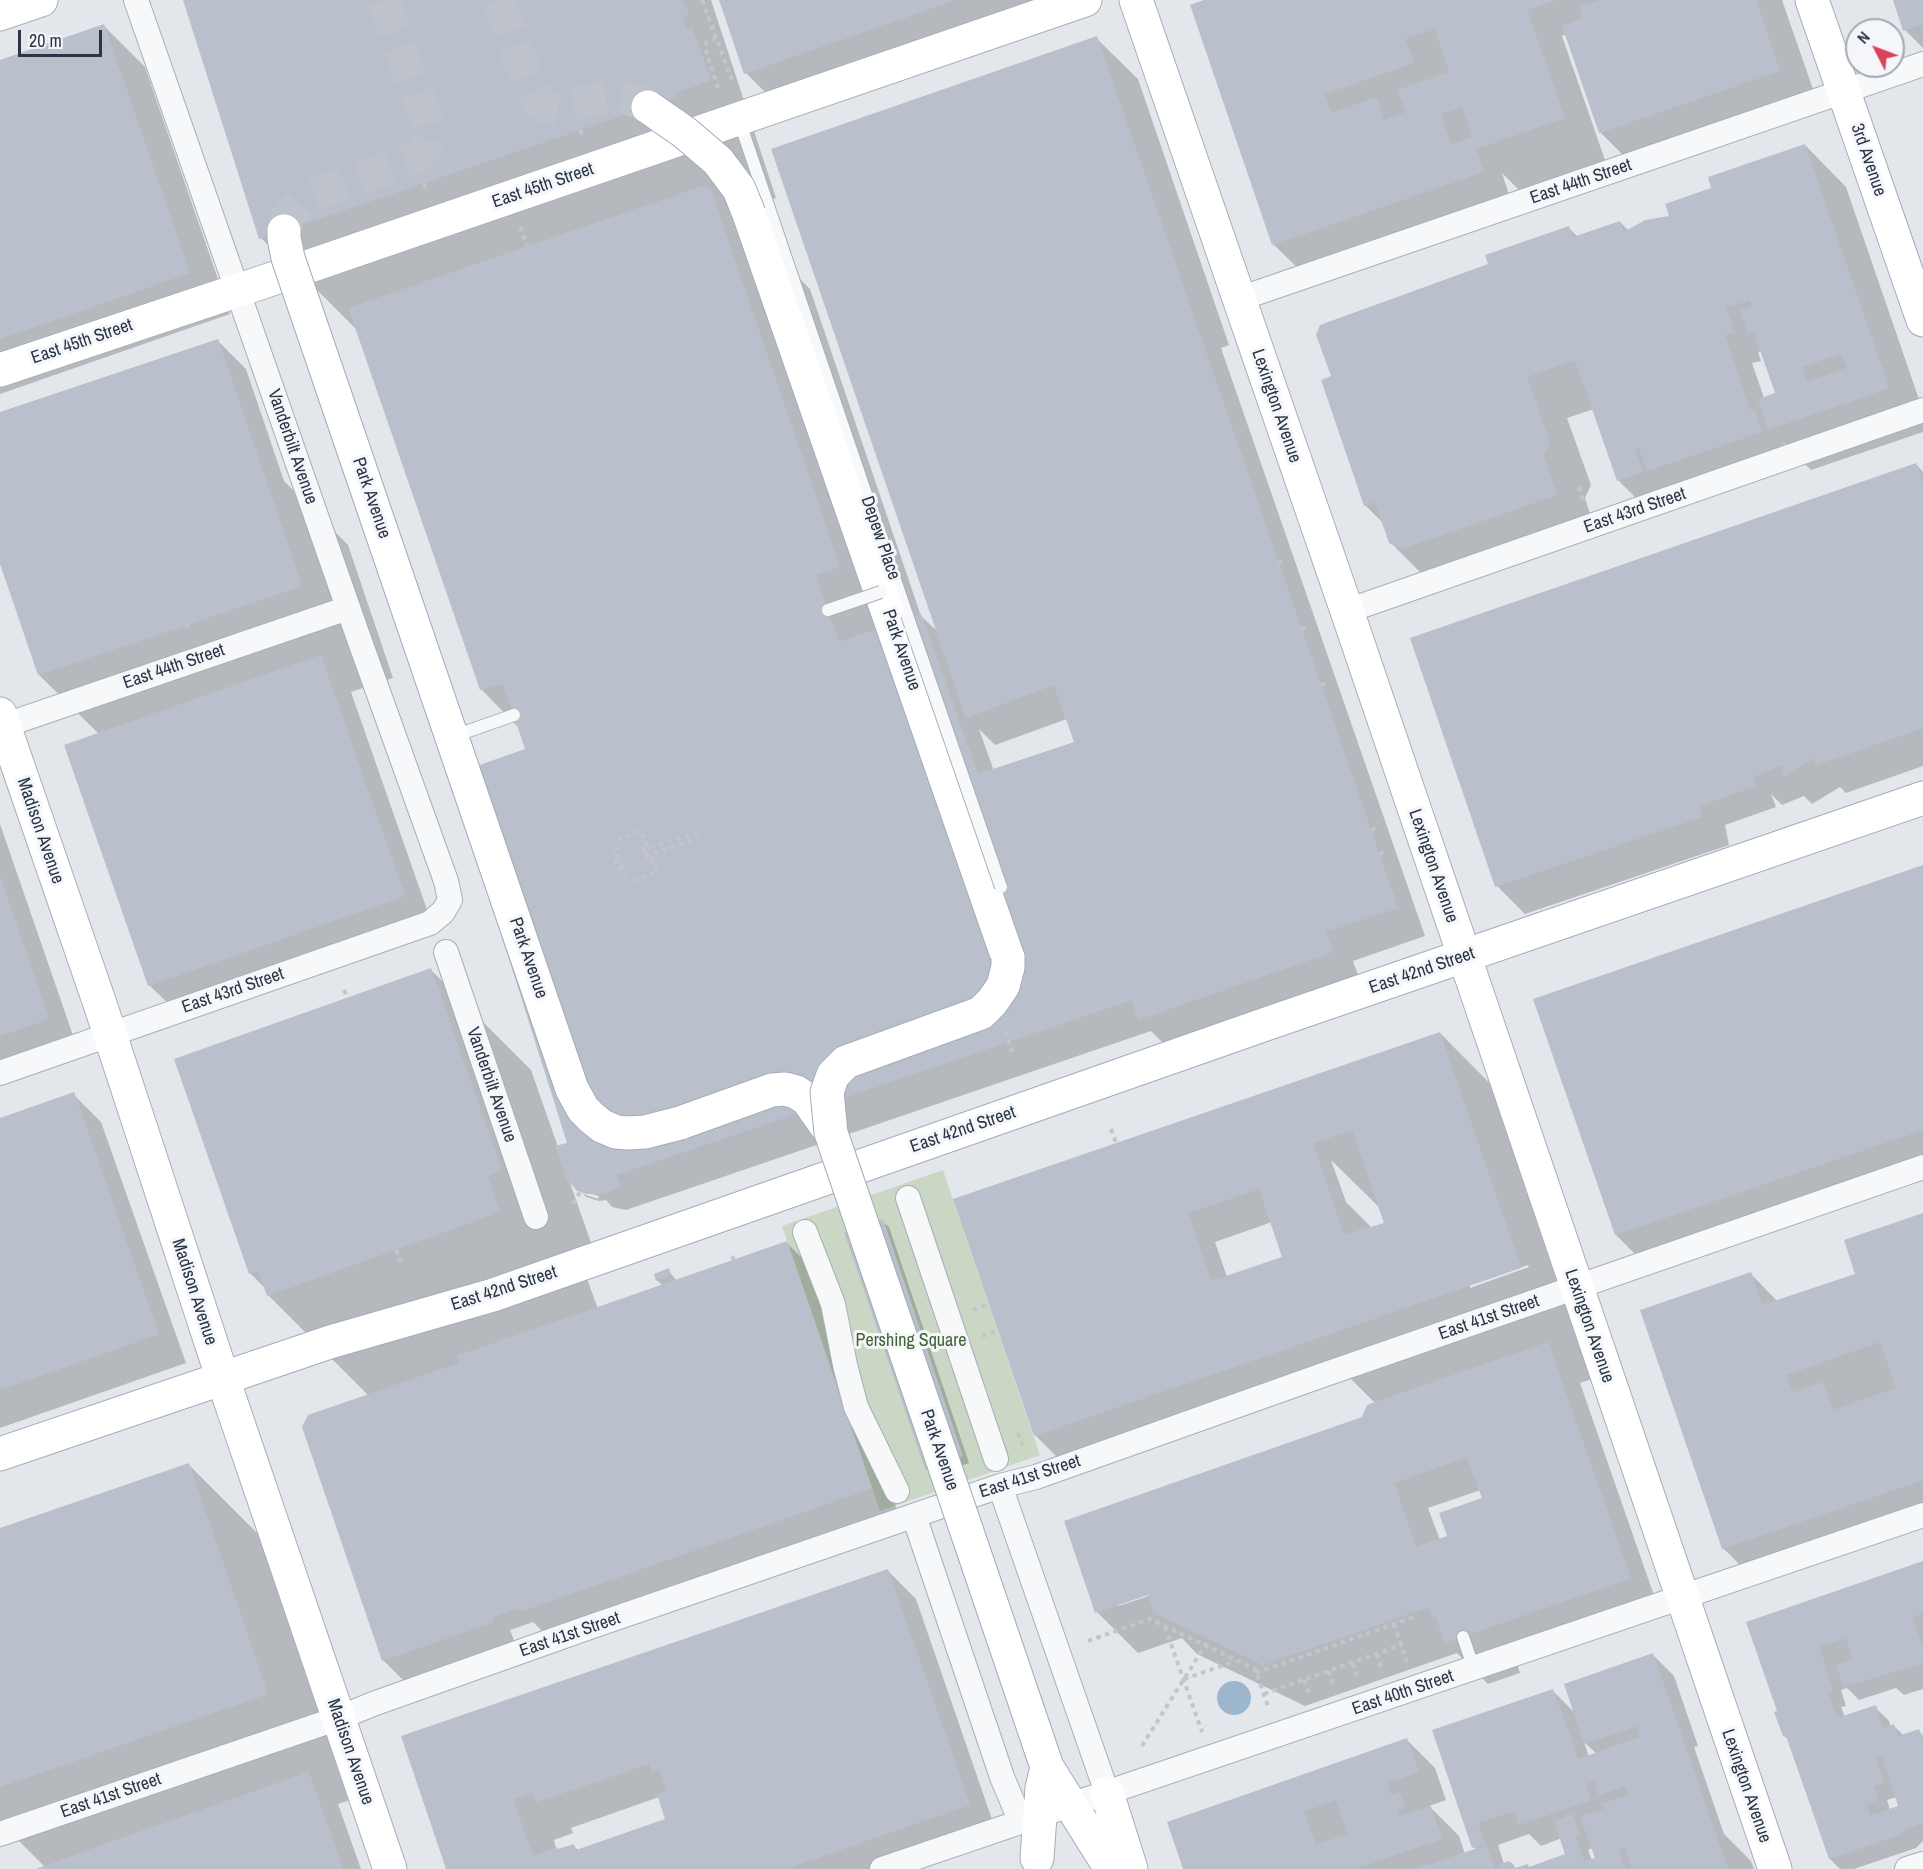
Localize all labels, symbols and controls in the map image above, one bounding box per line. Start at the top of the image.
scale bar [21,18,105,56]
north arrow [1845,18,1905,78]
text: N [1852,26,1874,48]
text: 20 m [29,28,62,53]
street label: 3rd Avenue [1846,121,1890,199]
street label: East 44th Street [1527,155,1635,209]
street label: East 45th Street [489,159,597,213]
street label: East 45th Street [28,315,136,369]
street label: Lexington Avenue [1246,346,1306,466]
street label: Vanderbilt Avenue [262,387,322,507]
street label: Park Avenue [347,455,395,541]
street label: East 43rd Street [1581,483,1689,539]
street label: Depew Place [856,493,904,583]
street label: Park Avenue [877,607,925,693]
street label: East 44th Street [120,640,228,694]
street label: Madison Avenue [12,775,68,887]
street label: Lexington Avenue [1403,806,1463,926]
street label: Park Avenue [504,915,552,1001]
street label: East 42nd Street [1366,943,1478,999]
street label: East 43rd Street [179,963,287,1019]
street label: Vanderbilt Avenue [461,1025,521,1145]
street label: East 42nd Street [907,1102,1019,1158]
street label: Madison Avenue [167,1236,221,1348]
street label: East 42nd Street [448,1262,560,1316]
street label: Lexington Avenue [1559,1266,1619,1386]
street label: East 41st Street [1436,1291,1542,1345]
park label: Pershing Square [856,1330,966,1352]
street label: Park Avenue [915,1407,963,1493]
street label: East 41st Street [977,1451,1083,1503]
street label: East 41st Street [517,1608,623,1662]
street label: East 40th Street [1349,1666,1457,1720]
street label: Madison Avenue [322,1696,378,1808]
street label: Lexington Avenue [1716,1726,1776,1846]
street label: East 41st Street [58,1769,164,1823]

